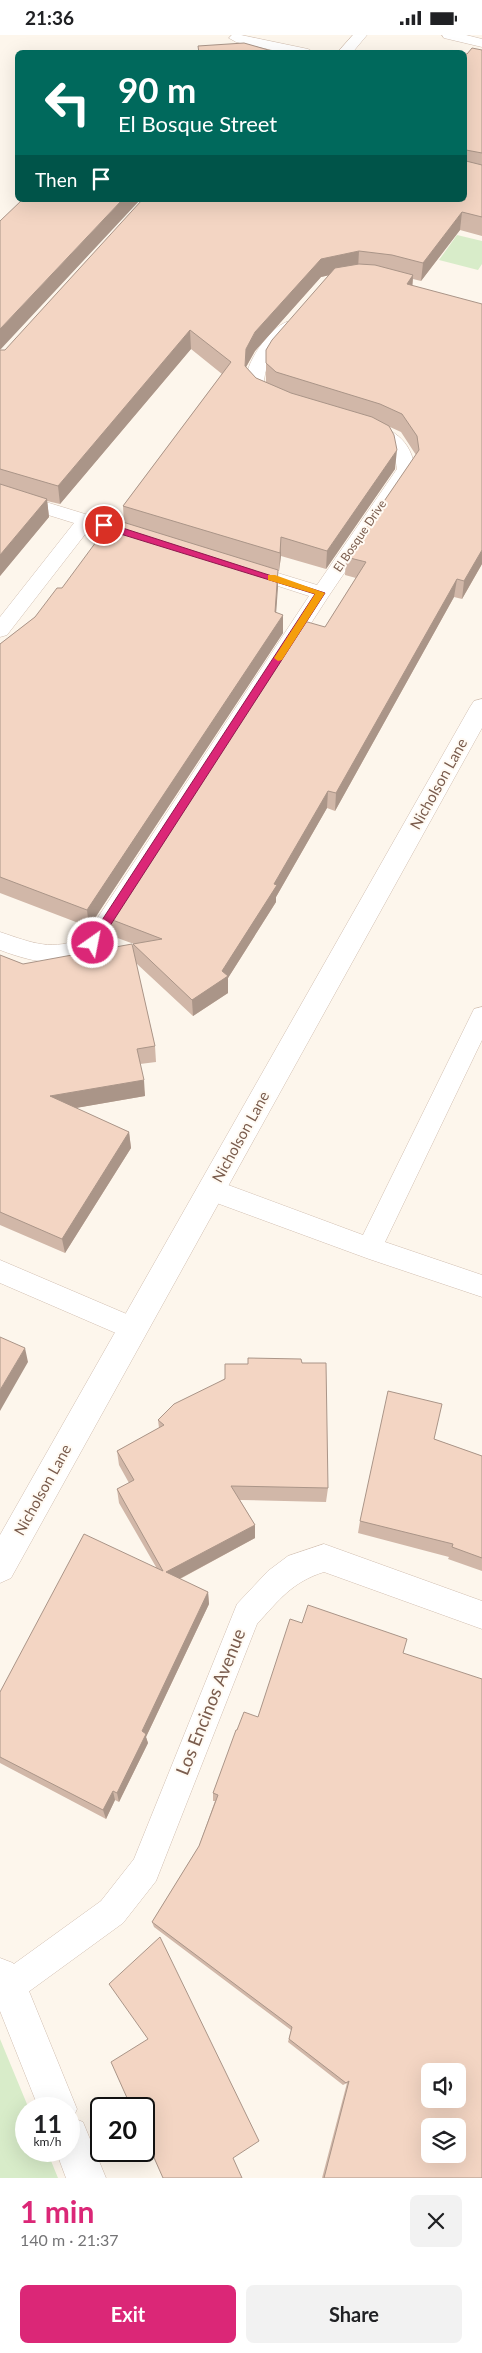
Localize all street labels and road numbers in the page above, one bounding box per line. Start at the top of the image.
street label: El Bosque Drive [330,497,389,575]
street label: Nicholson Lane [406,735,471,832]
street label: Nicholson Lane [208,1088,273,1185]
street label: Nicholson Lane [10,1441,75,1538]
street label: Los Encinos Avenue [171,1625,249,1778]

